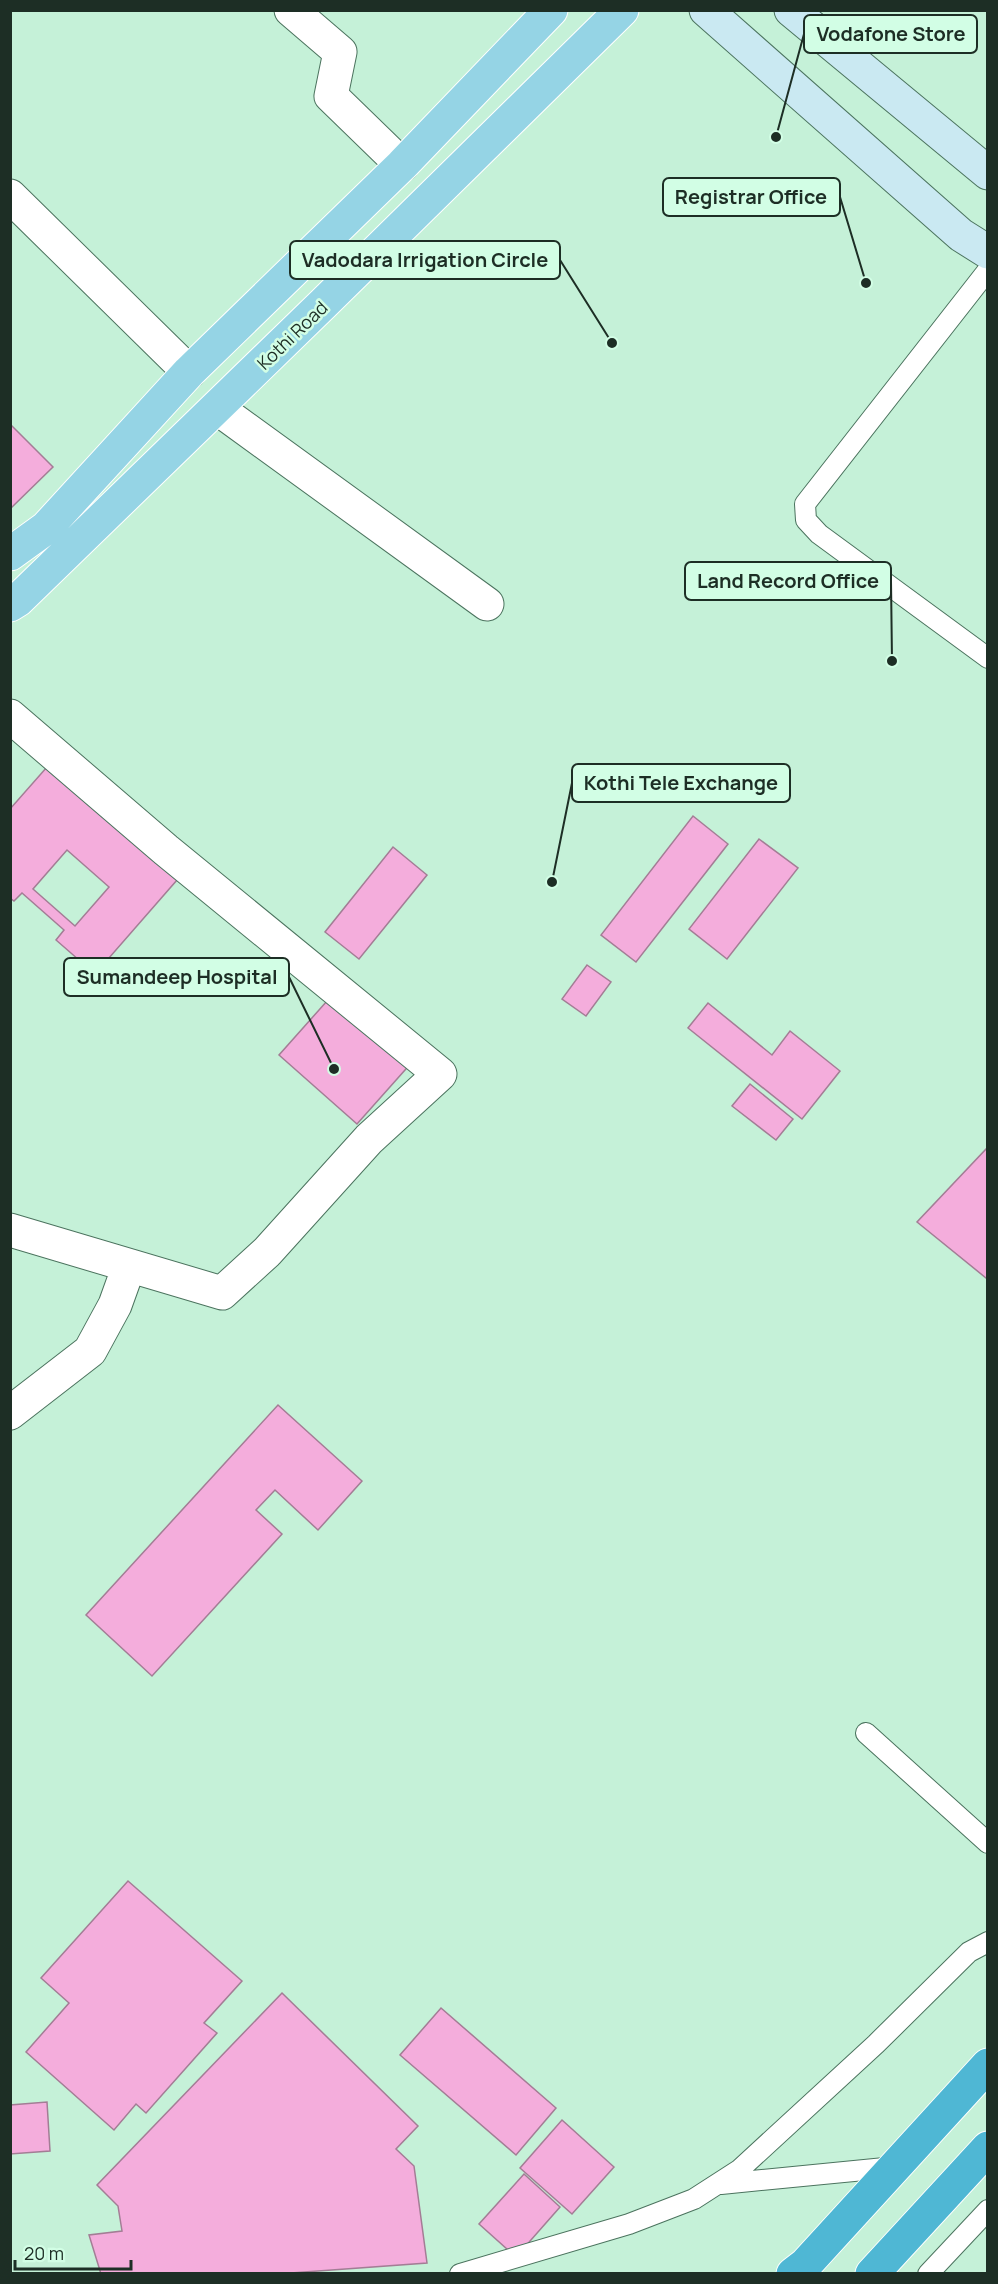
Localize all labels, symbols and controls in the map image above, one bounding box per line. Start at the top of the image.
callout: Vodafone Store [804,15,977,53]
text: Vodafone Store [816,20,966,47]
callout: Registrar Office [663,178,840,216]
text: Registrar Office [675,183,827,210]
callout: Vadodara Irrigation Circle [290,241,560,279]
text: Vadodara Irrigation Circle [302,246,548,273]
street label: Kothi Road [252,295,332,375]
callout: Land Record Office [685,562,891,600]
text: Land Record Office [697,567,879,594]
callout: Kothi Tele Exchange [572,764,790,802]
text: Kothi Tele Exchange [584,769,778,796]
callout: Sumandeep Hospital [64,958,289,996]
text: Sumandeep Hospital [76,963,278,990]
scale bar [15,2233,130,2271]
text: 20 m [24,2241,64,2265]

